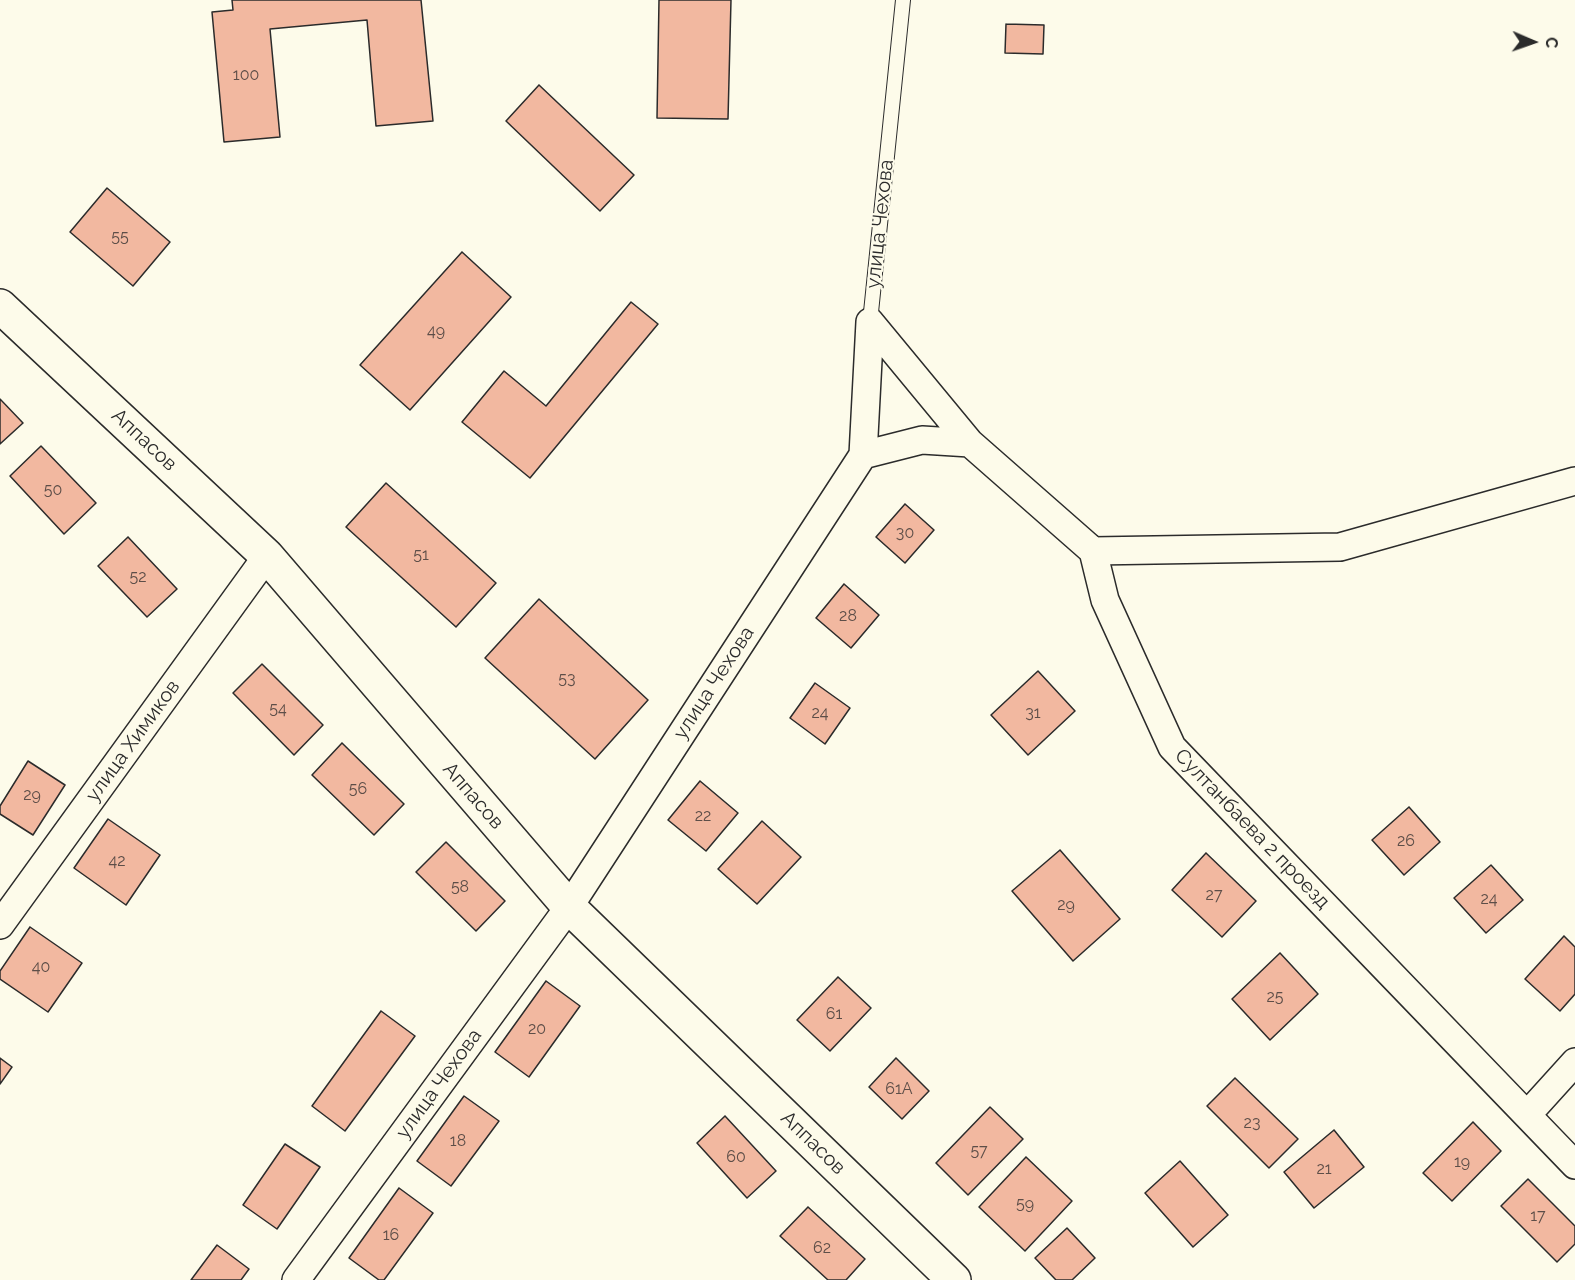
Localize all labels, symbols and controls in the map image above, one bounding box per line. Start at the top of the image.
north arrow [1503,12,1563,72]
text: С [1542,37,1561,48]
house number: 100 [233,65,259,85]
street label: улица Чехова [861,158,899,290]
house number: 55 [111,227,129,247]
house number: 49 [427,321,445,341]
street label: Аппасов [106,404,182,476]
house number: 50 [44,480,62,500]
house number: 30 [896,523,914,543]
house number: 51 [413,545,429,565]
house number: 52 [129,567,147,587]
house number: 28 [839,606,857,626]
street label: улица Чехова [669,622,759,744]
house number: 53 [558,669,576,689]
street label: улица Химиков [81,675,185,807]
house number: 54 [269,699,287,719]
house number: 24 [811,703,829,723]
house number: 31 [1025,703,1041,723]
street label: Султанбаева 2 проезд [1169,744,1335,914]
street label: Аппасов [437,758,509,834]
house number: 56 [349,779,367,799]
house number: 29 [23,785,41,805]
house number: 22 [695,806,711,826]
house number: 26 [1397,831,1415,851]
house number: 42 [108,851,126,871]
house number: 58 [451,877,469,897]
house number: 27 [1206,885,1222,905]
house number: 24 [1480,889,1498,909]
house number: 29 [1057,895,1075,915]
house number: 40 [32,957,50,977]
house number: 25 [1266,987,1284,1007]
house number: 61 [826,1004,842,1024]
house number: 20 [528,1019,546,1039]
street label: улица Чехова [391,1024,487,1144]
house number: 61А [885,1079,913,1099]
street label: Аппасов [776,1106,850,1180]
house number: 23 [1244,1113,1260,1133]
house number: 18 [450,1131,466,1151]
house number: 57 [970,1141,988,1161]
house number: 60 [726,1147,746,1167]
house number: 19 [1454,1152,1470,1172]
house number: 21 [1316,1159,1332,1179]
house number: 59 [1016,1194,1034,1214]
house number: 17 [1530,1206,1546,1226]
house number: 16 [383,1225,399,1245]
house number: 62 [813,1238,831,1258]

